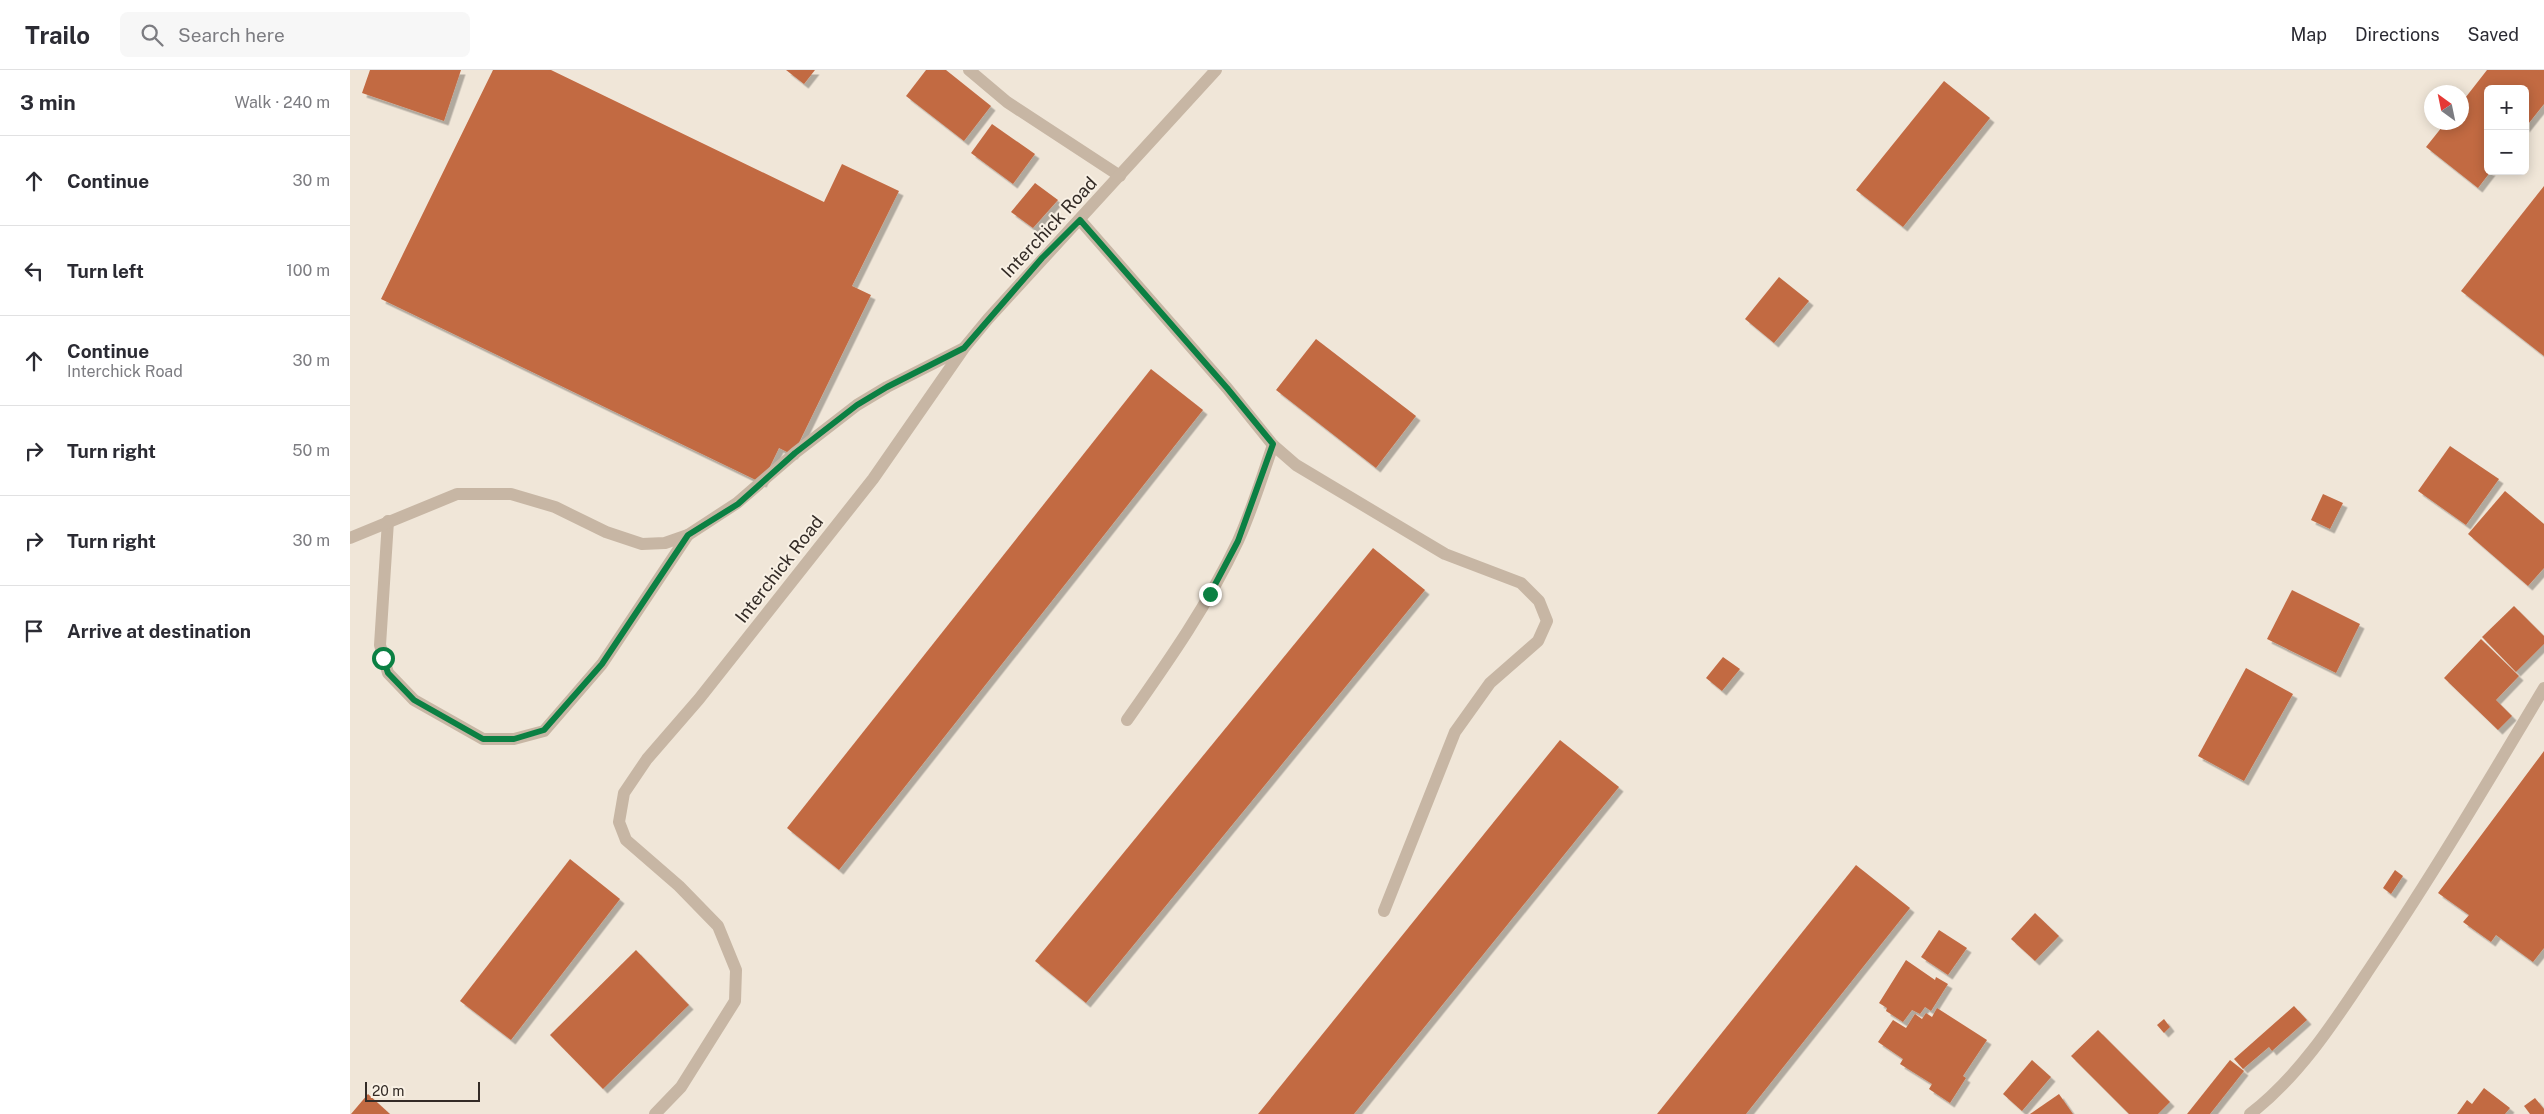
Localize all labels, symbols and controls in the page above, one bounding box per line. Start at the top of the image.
search box [120,12,470,57]
text: Trailo [25,21,90,49]
icon: search [138,21,166,49]
text: Search here [178,24,285,46]
text: Map [2290,24,2327,45]
text: Directions [2355,24,2440,45]
text: Saved [2468,24,2519,45]
north arrow [2424,85,2469,130]
map controls [2484,85,2529,175]
button: + [2484,85,2529,130]
text: 3 min [20,90,76,115]
text: Walk · 240 m [234,93,330,112]
button: − [2484,130,2529,175]
icon: ahead [20,167,48,195]
text: Continue [67,170,149,192]
text: 30 m [293,171,330,190]
street label: Interchick Road [997,172,1101,282]
icon: left [20,257,48,285]
text: Turn left [67,260,144,282]
text: 100 m [286,261,330,280]
text: Continue [67,340,149,362]
icon: ahead [20,347,48,375]
text: 30 m [293,351,330,370]
text: Interchick Road [67,362,183,381]
icon: right [20,437,48,465]
text: Turn right [67,440,156,462]
text: 50 m [292,441,330,460]
street label: Interchick Road [731,511,827,627]
icon: right [20,527,48,555]
text: Turn right [67,530,156,552]
text: 30 m [293,531,330,550]
route end [1199,583,1222,606]
icon: arrive [20,617,48,645]
text: Arrive at destination [67,620,251,642]
route start [372,647,395,670]
scale bar [365,1079,480,1102]
text: 20 m [372,1083,404,1099]

